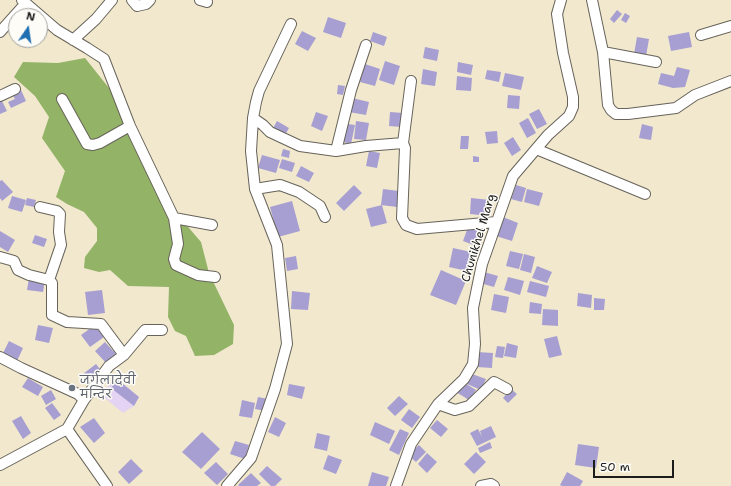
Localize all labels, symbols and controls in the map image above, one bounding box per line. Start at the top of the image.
north arrow [8,8,48,48]
text: N [25,9,37,25]
street label: Chunikhel Marg [459,192,499,284]
place label: जर्गलादेवी मन्दिर [80,374,136,402]
marker: जर्गलादेवी मन्दिर [67,383,77,393]
scale bar [595,452,676,478]
text: 50 m [600,459,630,475]

